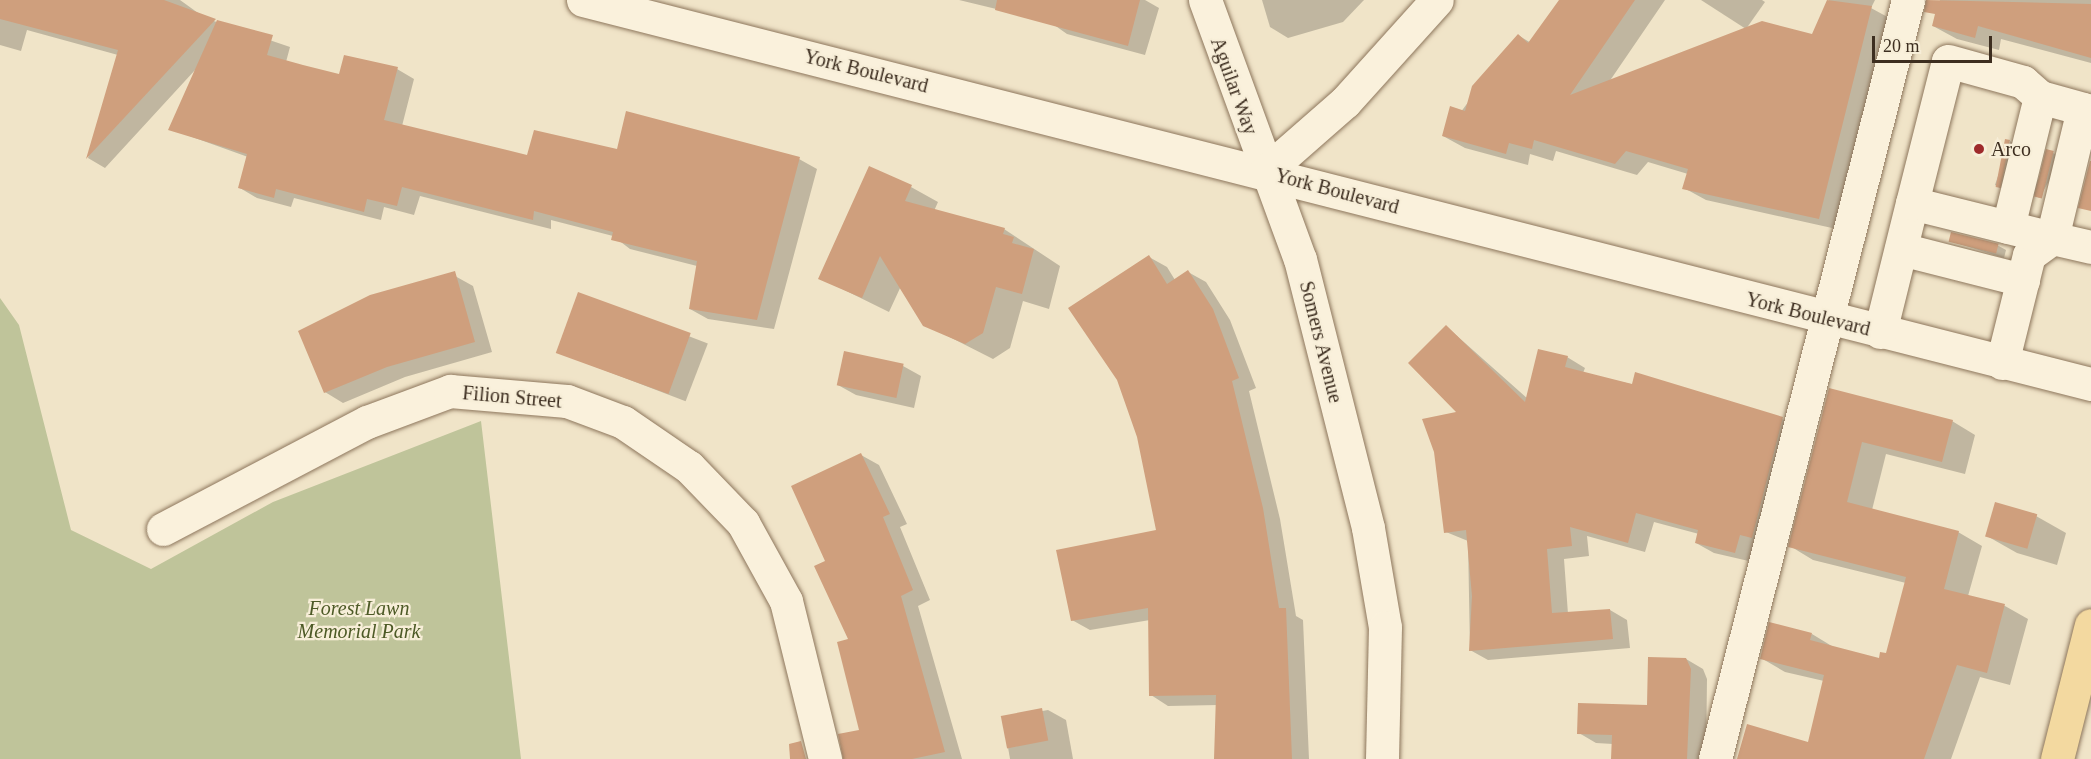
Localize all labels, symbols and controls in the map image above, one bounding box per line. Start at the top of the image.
scale bar [1875,24,1995,62]
street label: Aguilar Way [1205,34,1263,138]
text: 20 m [1883,36,1920,56]
street label: York Boulevard [801,44,931,98]
place label: Arco [1991,137,2031,161]
marker: Arco [1972,142,1986,156]
street label: York Boulevard [1272,163,1402,219]
street label: Somers Avenue [1294,278,1348,406]
street label: York Boulevard [1743,287,1873,341]
street label: Filion Street [461,381,563,413]
park label: Forest Lawn Memorial Park [298,596,420,643]

